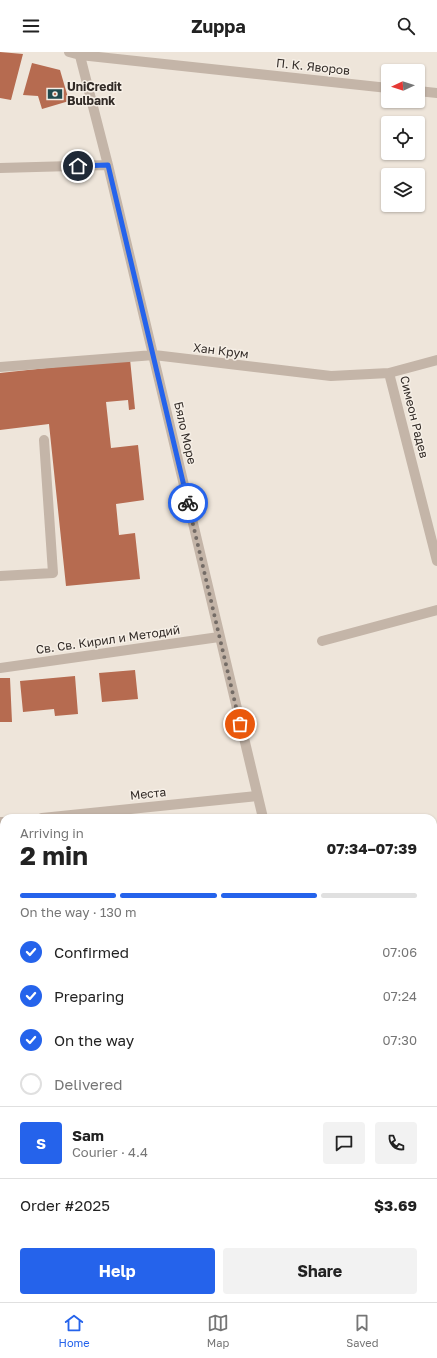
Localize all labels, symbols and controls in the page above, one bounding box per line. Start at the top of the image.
icon: menu [20,15,42,37]
text: Zuppa [191,15,246,37]
icon: search [395,15,417,37]
street label: П. К. Яворов [275,55,351,78]
north arrow [381,64,425,108]
map controls [381,64,425,212]
place label: UniCredit Bulbank [67,79,122,108]
bank icon: UniCredit Bulbank [46,85,64,103]
button: locate [381,116,425,160]
pin [61,149,95,183]
icon: home [67,155,89,177]
button: layers [381,168,425,212]
street label: Хан Крум [192,340,250,361]
street label: Симеон Радев [397,374,432,460]
street label: Бяло Море [171,400,200,466]
courier [168,483,208,523]
icon: bike [177,492,199,514]
street label: Св. Св. Кирил и Методий [35,622,181,657]
pin [223,707,257,741]
icon: bag [229,713,251,735]
street label: Места [129,784,167,803]
text: Arriving in [20,825,84,841]
text: 07:34–07:39 [326,839,417,857]
text: 2 min [20,840,88,871]
text: On the way · 130 m [20,904,137,920]
icon: check [20,941,42,963]
text: Confirmed [54,943,129,961]
text: 07:06 [382,944,417,960]
icon: check [20,985,42,1007]
text: Preparing [54,987,124,1005]
text: 07:24 [383,988,417,1004]
icon: check [20,1029,42,1051]
text: On the way [54,1031,134,1049]
text: 07:30 [382,1032,417,1048]
text: Delivered [54,1075,122,1093]
button: chat [323,1122,365,1164]
button: phone [375,1122,417,1164]
text: Sam [72,1126,104,1144]
text: S [36,1134,46,1152]
text: Courier · 4.4 [72,1144,148,1160]
text: Order #2025 [20,1196,110,1214]
text: $3.69 [374,1196,417,1214]
button: Help [20,1248,215,1294]
button: Share [223,1248,417,1294]
tab: Home [59,1312,90,1349]
tab: Map [207,1312,229,1349]
tab: Saved [346,1312,378,1349]

